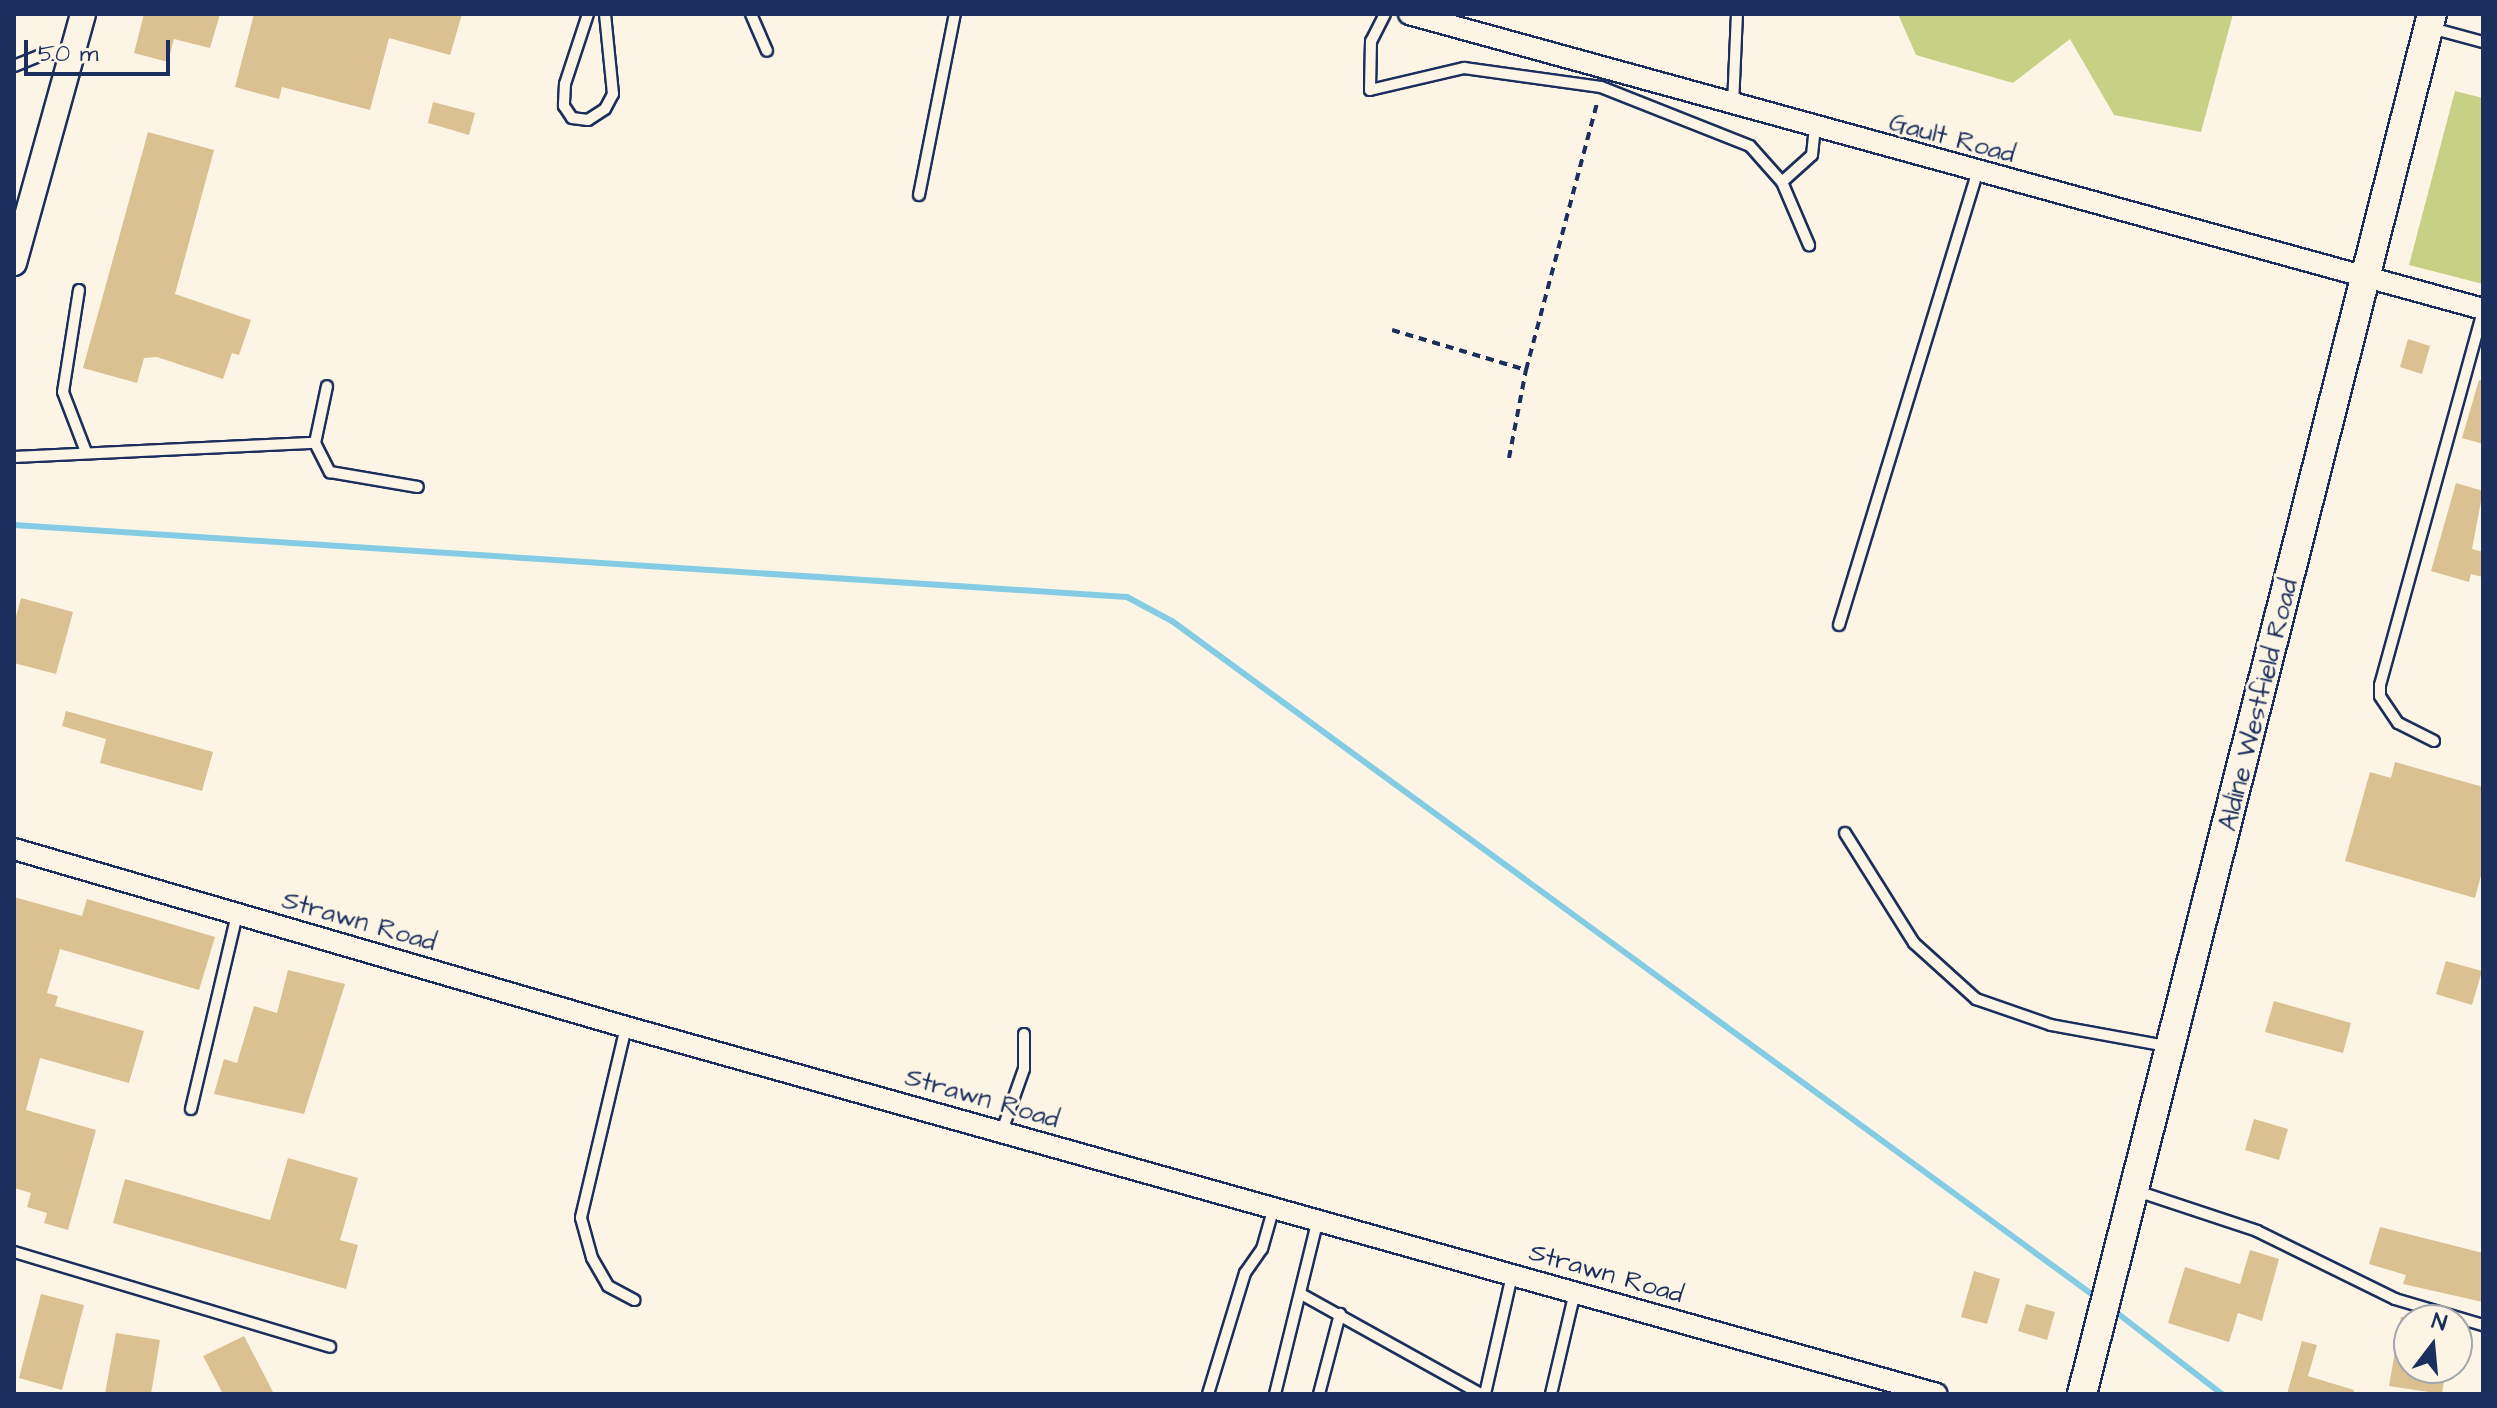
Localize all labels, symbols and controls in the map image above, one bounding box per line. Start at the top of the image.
scale bar [28,24,174,74]
text: 50 m [38,37,98,71]
street label: Gault Road [1886,107,2018,171]
street label: Aldine Westfield Road [2213,576,2305,834]
street label: Strawn Road [278,885,440,959]
street label: Strawn Road [901,1062,1063,1136]
street label: Strawn Road [1525,1237,1687,1311]
north arrow [2393,1304,2473,1384]
text: N [2428,1306,2450,1339]

